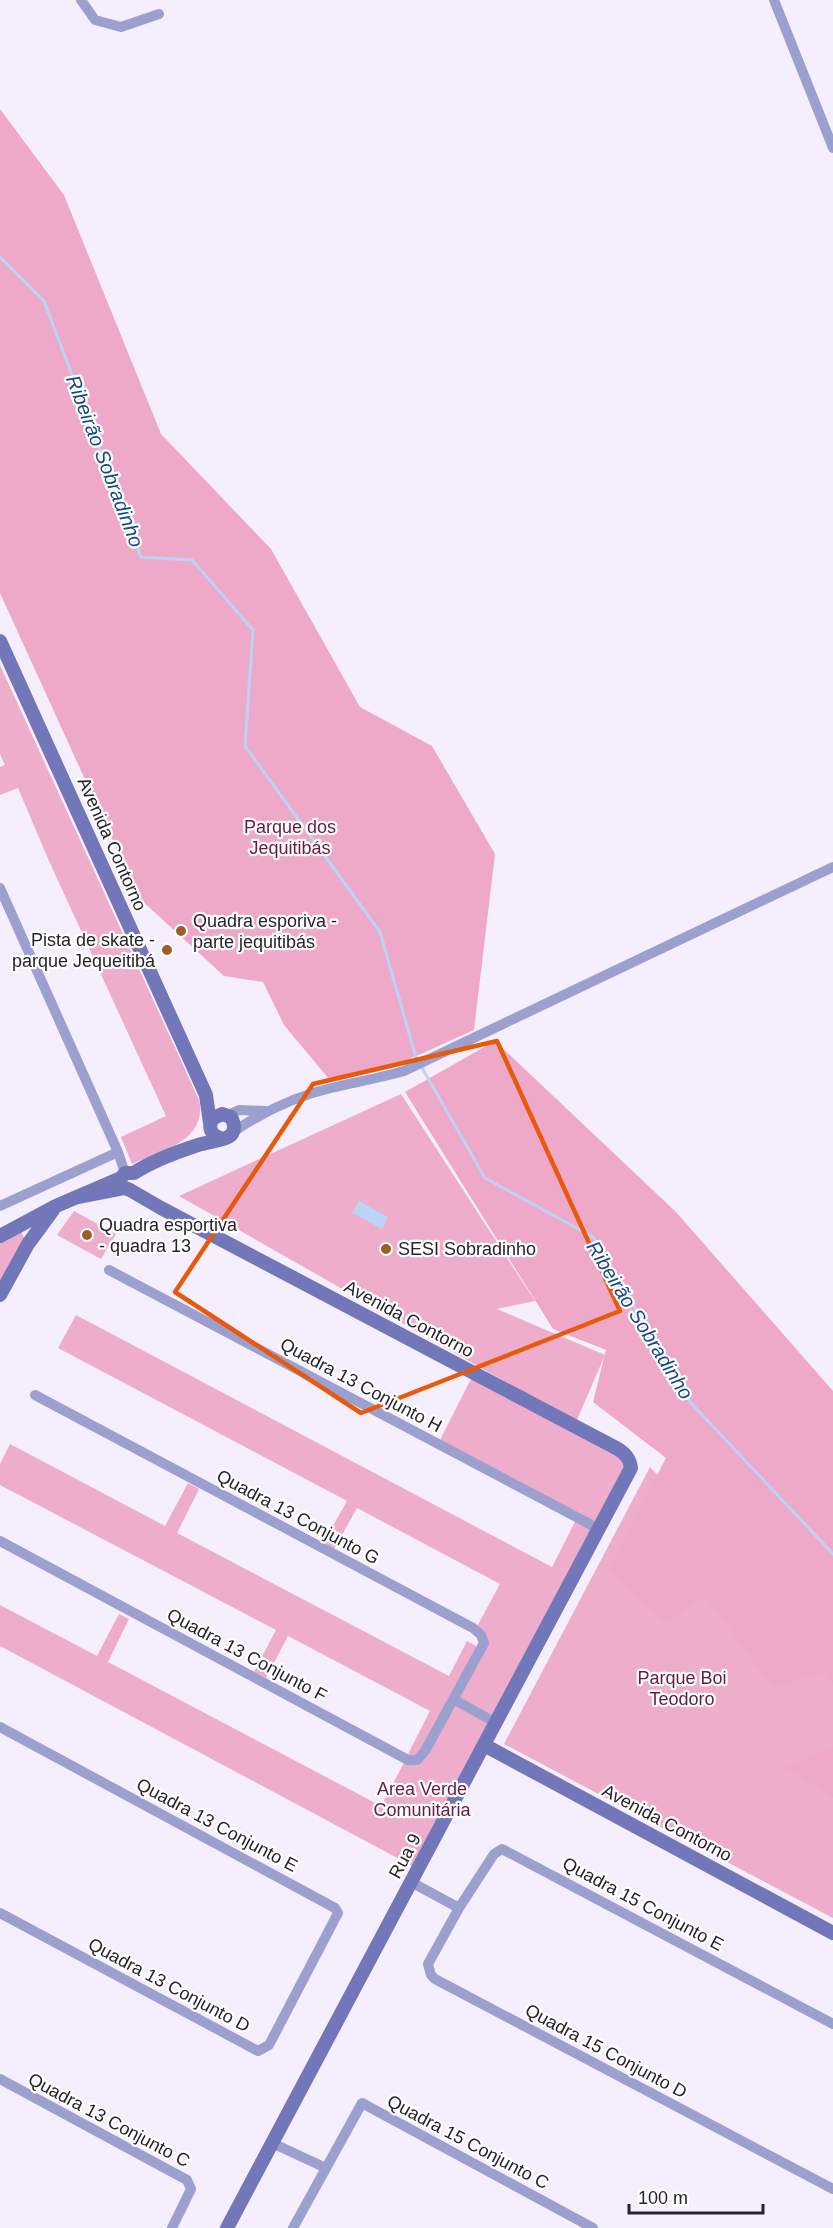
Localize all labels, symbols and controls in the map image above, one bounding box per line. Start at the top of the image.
water label: Ribeirão Sobradinho [62,372,148,550]
street label: Avenida Contorno [74,774,150,914]
park label: Parque dos Jequitibás [244,817,336,858]
place label: Quadra esporiva - parte jequitibás [193,911,337,952]
marker: Quadra esporiva - parte jequitibás [174,924,188,938]
place label: Pista de skate - parque Jequeitibá [12,930,156,971]
marker: Pista de skate - parque Jequeitibá [160,943,174,957]
place label: Quadra esportiva - quadra 13 [99,1215,238,1256]
marker: Quadra esportiva - quadra 13 [80,1228,94,1242]
water label: Ribeirão Sobradinho [582,1237,698,1403]
place label: SESI Sobradinho [398,1239,536,1259]
marker: SESI Sobradinho [379,1242,393,1256]
street label: Avenida Contorno [341,1276,477,1362]
street label: Quadra 13 Conjunto H [277,1334,445,1436]
street label: Quadra 13 Conjunto G [213,1466,383,1568]
street label: Quadra 13 Conjunto F [164,1604,330,1706]
park label: Parque Boi Teodoro [637,1668,727,1709]
street label: Quadra 13 Conjunto E [133,1774,301,1876]
park label: Area Verde Comunitária [373,1779,472,1820]
street label: Avenida Contorno [599,1780,735,1866]
street label: Rua 9 [385,1830,425,1882]
street label: Quadra 15 Conjunto E [559,1853,727,1955]
street label: Quadra 13 Conjunto D [85,1934,253,2036]
street label: Quadra 15 Conjunto D [522,2000,690,2102]
street label: Quadra 13 Conjunto C [25,2069,193,2171]
street label: Quadra 15 Conjunto C [384,2091,552,2193]
scale bar [629,2177,762,2215]
text: 100 m [638,2188,688,2208]

